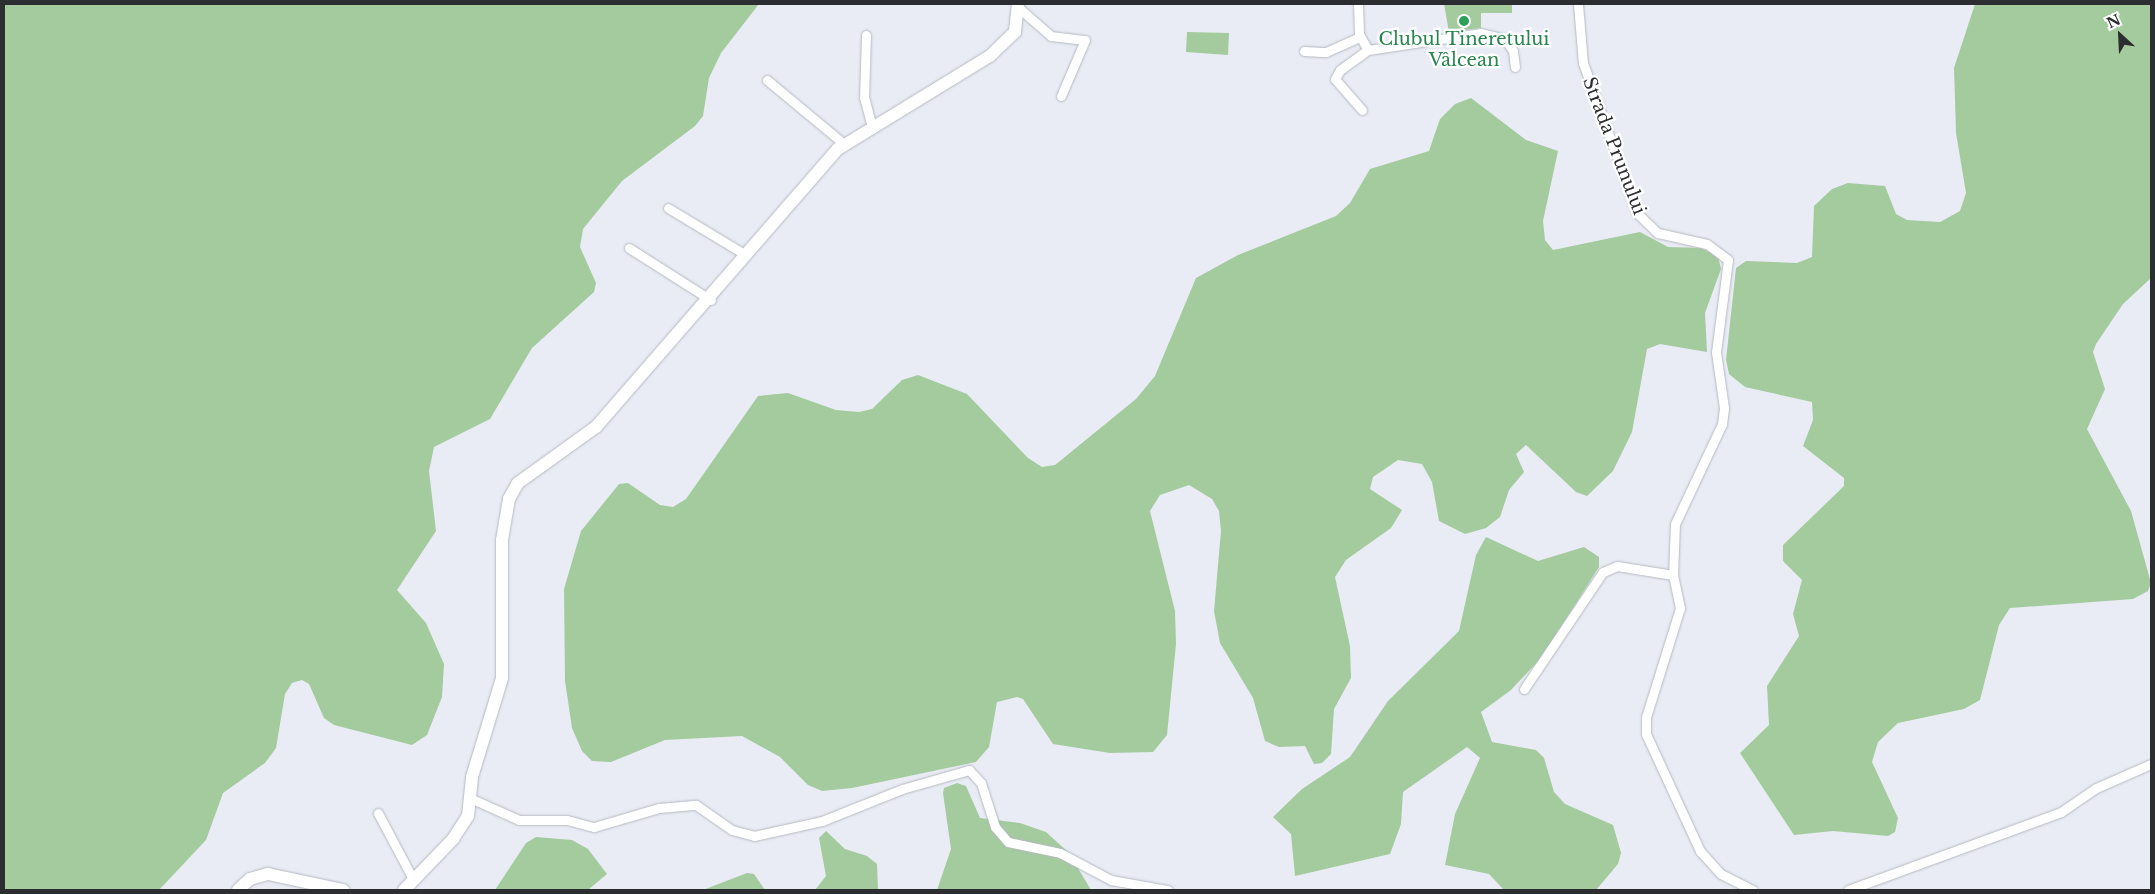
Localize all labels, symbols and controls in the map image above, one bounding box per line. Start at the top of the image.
north arrow [2095,10,2145,60]
text: N [2104,10,2123,32]
marker: Clubul Tineretului Vâlcean [1458,15,1470,27]
place label: Clubul Tineretului Vâlcean [1378,29,1550,72]
street label: Strada Prunului [1578,74,1650,218]

